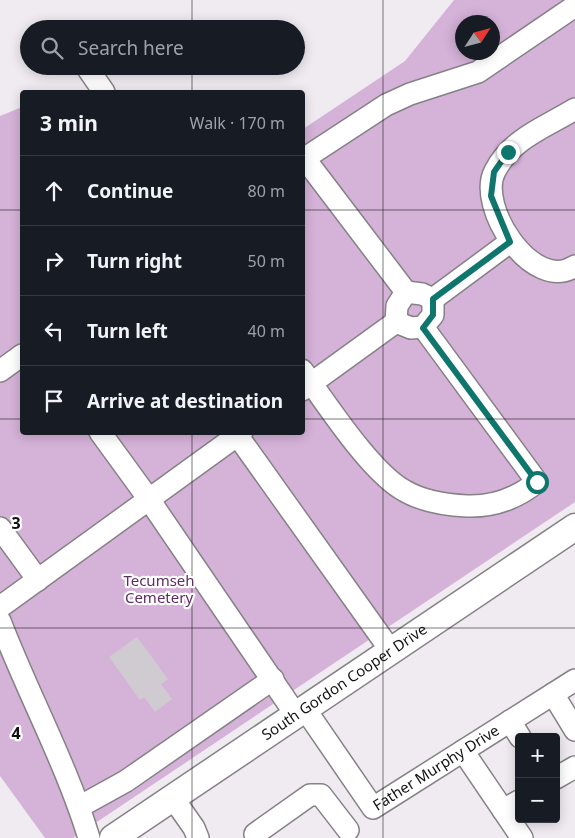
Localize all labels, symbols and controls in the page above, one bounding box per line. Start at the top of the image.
north arrow [455,15,500,60]
search box [20,20,305,75]
icon: search [38,34,66,62]
text: Search here [78,35,184,61]
text: 3 min [40,109,98,137]
text: Walk · 170 m [190,112,285,134]
route end [497,141,520,164]
icon: ahead [40,177,68,205]
text: Continue [87,178,173,204]
text: 80 m [248,180,285,202]
icon: right [40,247,68,275]
text: Turn right [87,248,182,274]
text: 50 m [248,250,285,272]
icon: left [40,317,68,345]
text: Turn left [87,318,168,344]
text: 40 m [248,320,285,342]
icon: arrive [40,387,68,415]
text: Arrive at destination [87,388,283,414]
route start [526,471,549,494]
text: 3 [11,512,21,534]
park label: Tecumseh Cemetery [123,570,195,607]
street label: South Gordon Cooper Drive [257,619,430,744]
street label: Father Murphy Drive [369,720,503,815]
text: 4 [11,722,21,744]
map controls [515,733,560,823]
button: + [515,733,560,778]
button: − [515,778,560,823]

